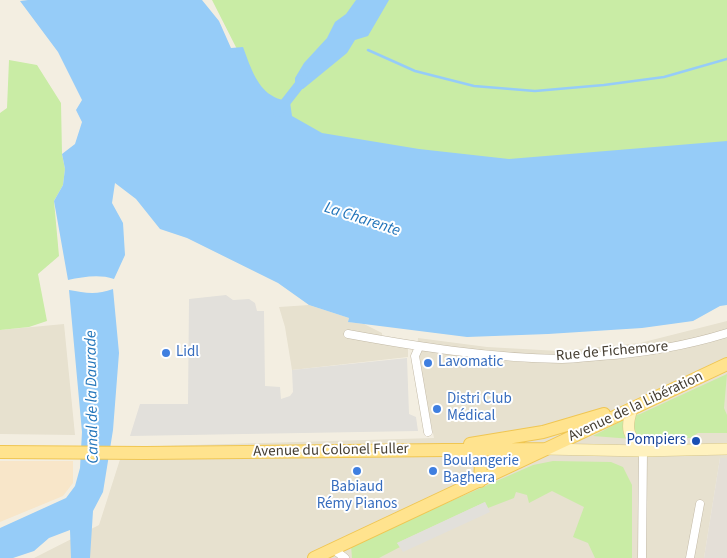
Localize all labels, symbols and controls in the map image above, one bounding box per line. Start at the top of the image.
water label: La Charente [322,199,402,241]
water label: Canal de la Daurade [82,330,104,464]
street label: Rue de Fichemore [555,338,669,366]
place label: Lidl [176,344,199,362]
marker: Lidl [160,347,172,359]
place label: Lavomatic [438,354,503,372]
marker: Lavomatic [422,357,434,369]
street label: Avenue de la Libération [566,368,706,446]
place label: Distri Club Médical [447,391,512,426]
marker: Distri Club Médical [431,403,443,415]
place label: Pompiers [626,432,686,450]
marker: Pompiers [690,435,702,447]
street label: Avenue du Colonel Fuller [253,441,409,461]
place label: Boulangerie Baghera [443,453,519,488]
marker: Babiaud Rémy Pianos [351,465,363,477]
marker: Boulangerie Baghera [427,465,439,477]
place label: Babiaud Rémy Pianos [317,479,397,514]

